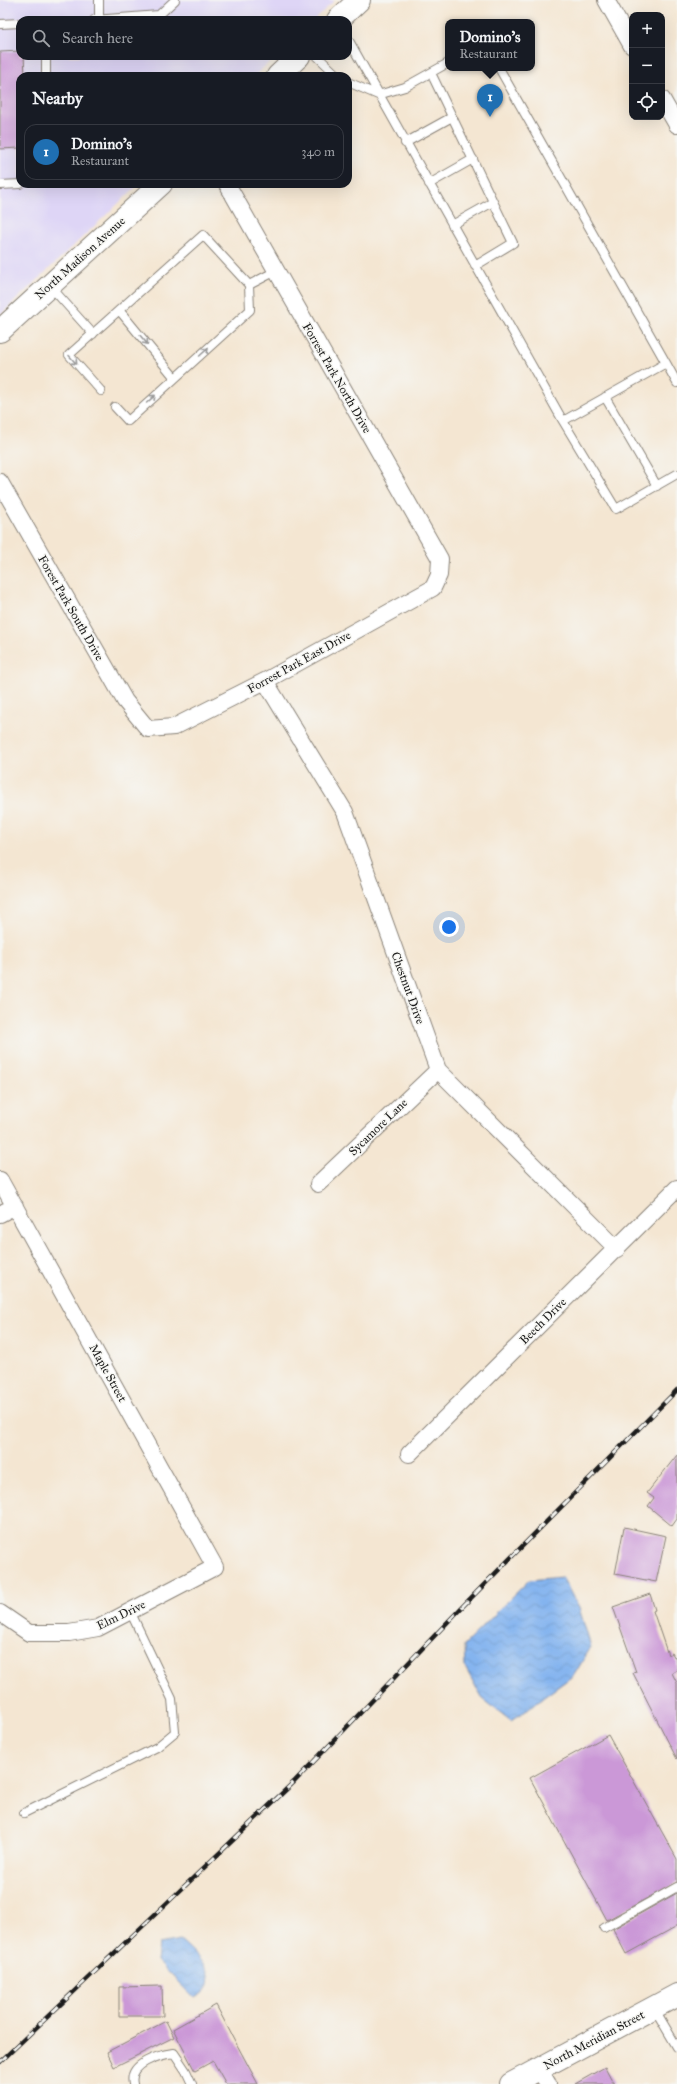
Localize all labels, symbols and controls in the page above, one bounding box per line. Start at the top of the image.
map controls [629,12,665,120]
button: + [629,12,665,48]
search box [16,16,352,60]
popup [445,19,535,71]
icon: search [30,27,52,49]
text: Domino's [459,28,521,46]
text: Search here [62,29,133,47]
text: Restaurant [459,46,518,62]
button: − [629,48,665,84]
pin: 1 [477,84,503,117]
button: locate [629,84,665,120]
text: Nearby [32,88,83,109]
text: Domino's [71,135,132,153]
text: 1 [43,144,49,160]
text: 340 m [301,144,335,160]
text: Restaurant [71,153,129,169]
street label: North Madison Avenue [32,214,128,302]
street label: Forrest Park North Drive [300,320,374,436]
one-way arrow [139,334,148,345]
one-way arrow [199,347,209,356]
one-way arrow [69,355,78,366]
one-way arrow [146,395,157,404]
street label: Forest Park South Drive [35,553,107,663]
street label: Forrest Park East Drive [245,628,353,696]
your location [439,917,459,937]
street label: Chestnut Drive [388,950,428,1026]
street label: Sycamore Lane [346,1096,410,1158]
street label: Beech Drive [517,1295,569,1347]
street label: Maple Street [86,1342,130,1405]
street label: Elm Drive [94,1597,148,1633]
street label: North Meridian Street [541,2007,648,2073]

